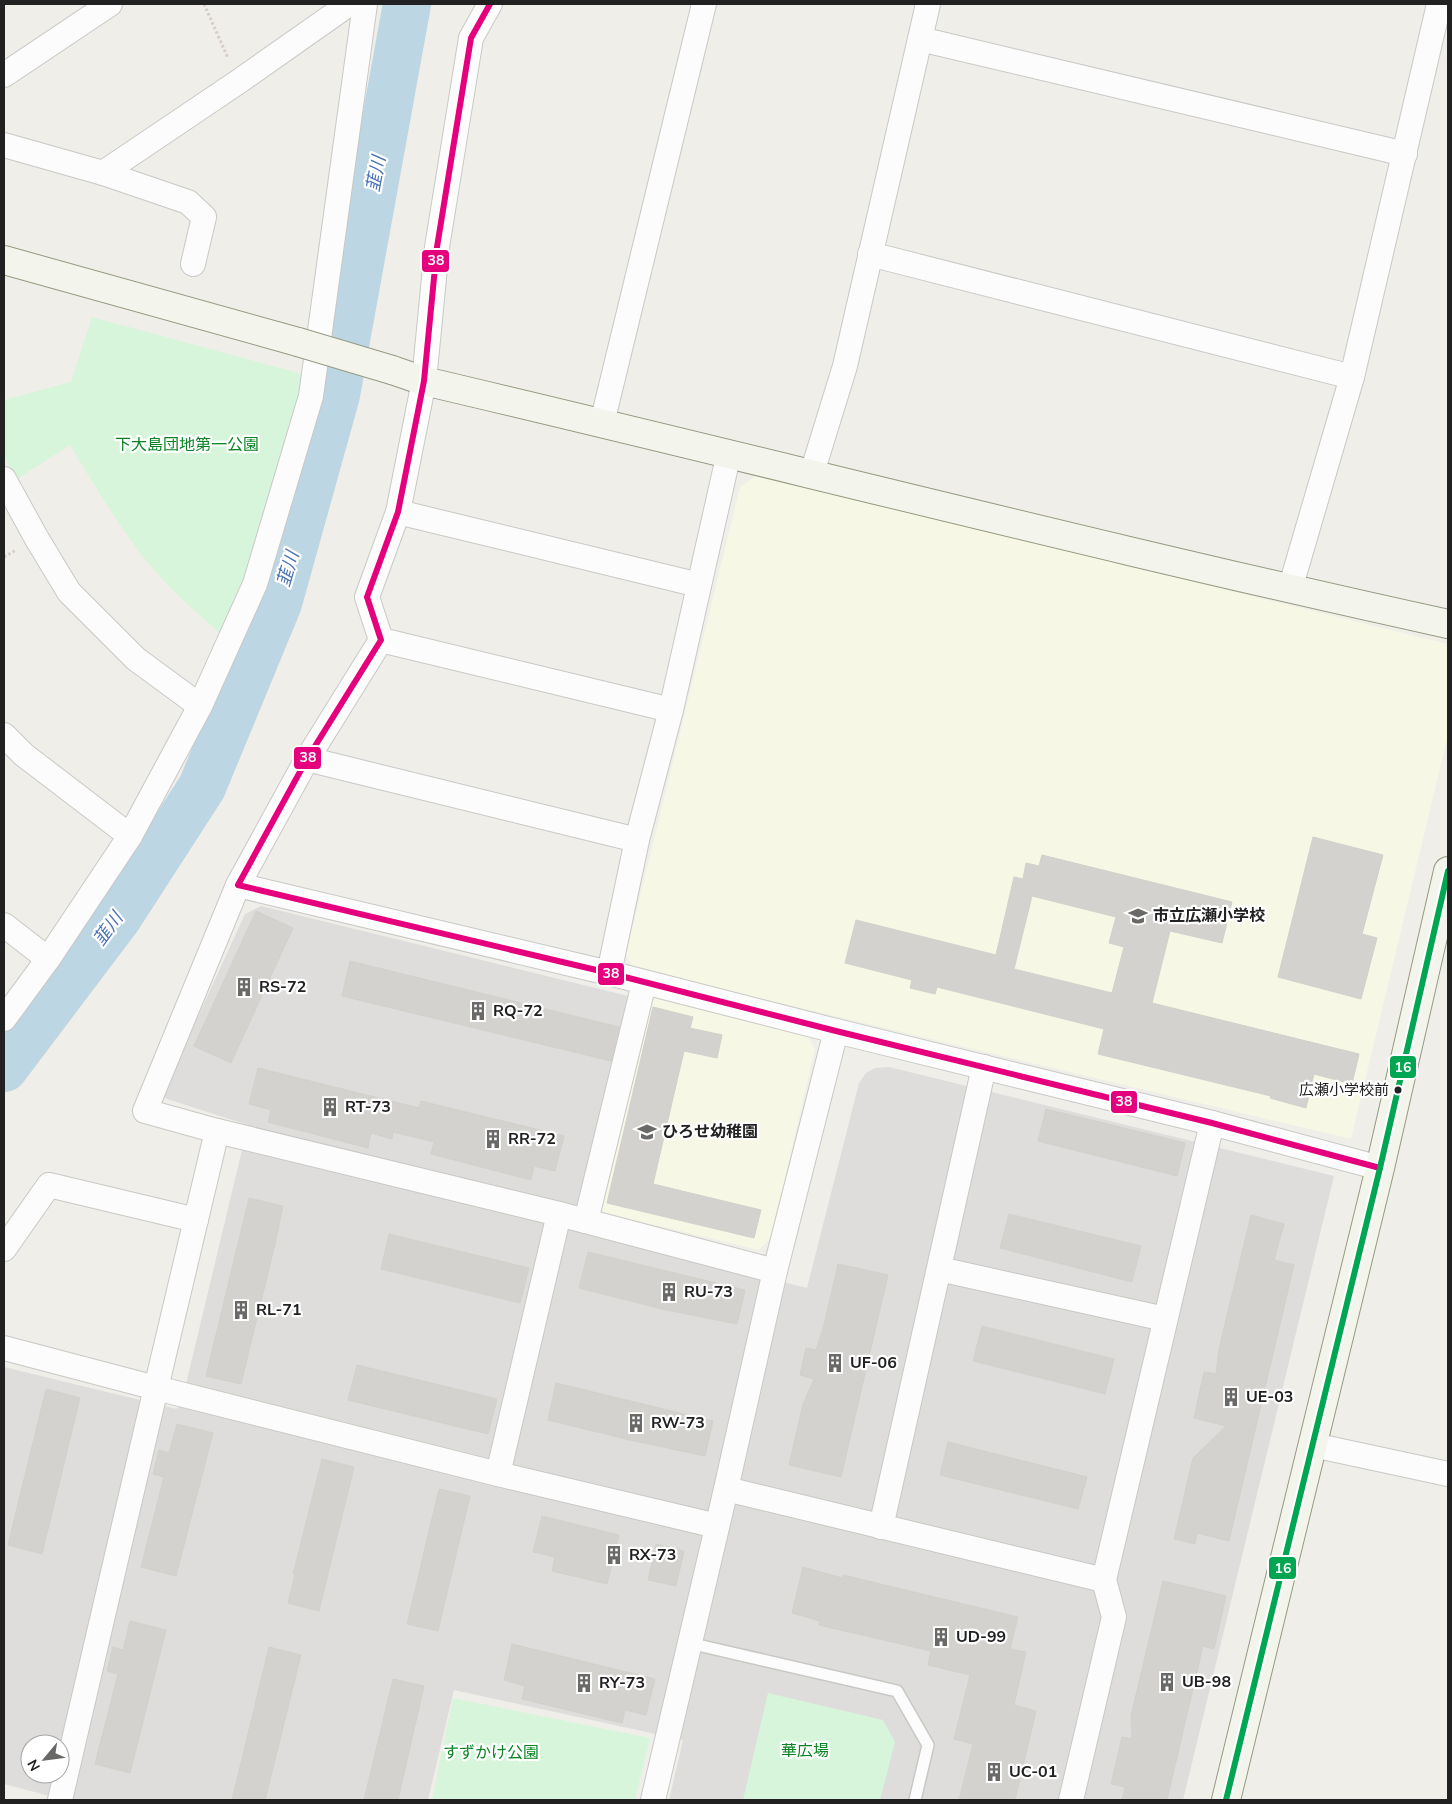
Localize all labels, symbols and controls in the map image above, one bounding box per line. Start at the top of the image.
water label: 韮川 [361,152,391,194]
line badge: 38 [421,249,450,273]
text: 38 [428,251,444,270]
park label: 下大島団地第一公園 [115,434,259,456]
water label: 韮川 [272,546,305,590]
line badge: 38 [293,746,322,770]
text: 38 [300,748,316,767]
school or university icon: 市立広瀬小学校 [1127,905,1149,927]
place label: 市立広瀬小学校 [1153,905,1265,927]
water label: 韮川 [88,906,129,951]
line badge: 38 [597,962,625,986]
text: 38 [603,964,619,983]
building icon: RS-72 [233,976,255,998]
place label: RS-72 [259,976,306,998]
building icon: RQ-72 [467,1000,489,1022]
place label: RQ-72 [493,1000,543,1022]
line badge: 16 [1389,1055,1417,1079]
text: 16 [1395,1058,1411,1077]
place label: 広瀬小学校前 [1299,1080,1389,1100]
marker: 広瀬小学校前 [1393,1085,1403,1095]
line badge: 38 [1110,1090,1138,1114]
text: 38 [1116,1092,1132,1111]
building icon: RT-73 [319,1096,341,1118]
place label: RT-73 [345,1096,391,1118]
school or university icon: ひろせ幼稚園 [636,1121,658,1143]
place label: ひろせ幼稚園 [662,1121,758,1143]
building icon: RR-72 [482,1128,504,1150]
place label: RR-72 [508,1128,556,1150]
building icon: RU-73 [658,1281,680,1303]
place label: RU-73 [684,1281,733,1303]
building icon: RL-71 [230,1299,252,1321]
place label: RL-71 [256,1299,302,1321]
building icon: UF-06 [824,1352,846,1374]
place label: UF-06 [850,1352,897,1374]
building icon: UE-03 [1220,1386,1242,1408]
place label: UE-03 [1246,1386,1293,1408]
building icon: RW-73 [625,1412,647,1434]
place label: RW-73 [651,1412,705,1434]
building icon: RX-73 [603,1544,625,1566]
place label: RX-73 [629,1544,676,1566]
line badge: 16 [1268,1556,1297,1580]
text: 16 [1275,1559,1291,1578]
building icon: UD-99 [930,1626,952,1648]
place label: UD-99 [956,1626,1006,1648]
building icon: UB-98 [1156,1671,1178,1693]
place label: UB-98 [1182,1671,1231,1693]
building icon: RY-73 [573,1672,595,1694]
place label: RY-73 [599,1672,645,1694]
north arrow [20,1734,70,1784]
park label: 華広場 [781,1740,829,1762]
park label: すずかけ公園 [443,1742,539,1764]
text: N [23,1756,45,1774]
building icon: UC-01 [983,1761,1005,1783]
place label: UC-01 [1009,1761,1057,1783]

